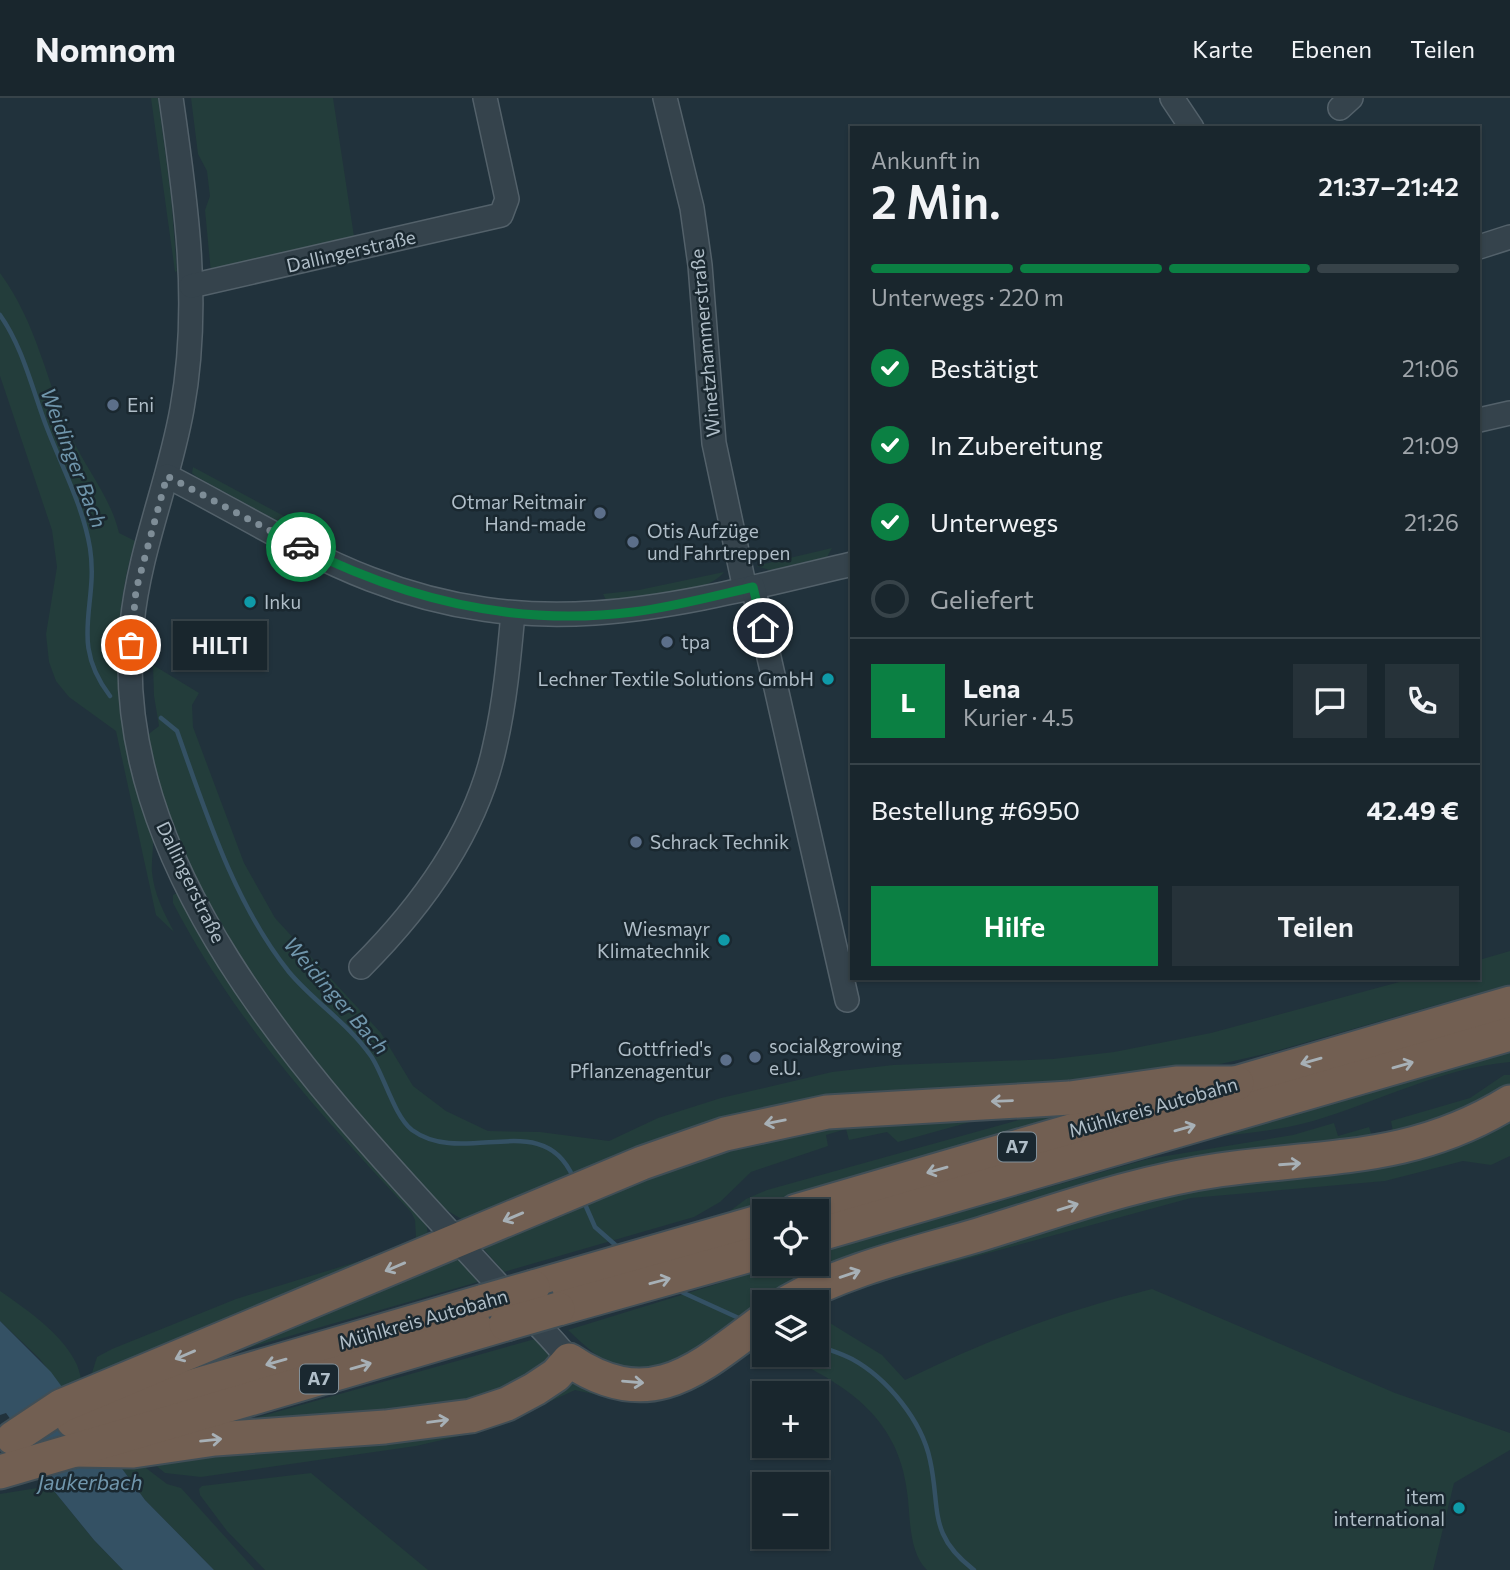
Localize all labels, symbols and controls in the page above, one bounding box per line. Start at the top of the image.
text: Nomnom [35,28,176,69]
text: Karte [1192,34,1253,63]
text: Ebenen [1291,34,1372,63]
text: Teilen [1410,34,1475,63]
text: Ankunft in [871,146,981,174]
text: 21:37–21:42 [1318,170,1459,201]
text: 2 Min. [871,172,1001,228]
street label: Dallingerstraße [284,224,418,277]
street label: Winetzhammerstraße [685,248,724,438]
text: Unterwegs · 220 m [871,283,1064,311]
icon: check [871,349,909,387]
text: Bestätigt [930,352,1039,383]
text: 21:06 [1402,354,1459,382]
water label: Weidinger Bach [36,384,113,531]
place label: Eni [127,393,154,416]
marker: Eni [105,397,121,413]
icon: check [871,426,909,464]
text: In Zubereitung [930,429,1103,460]
text: 21:09 [1402,431,1459,459]
place label: Otmar Reitmair Hand-made [451,490,586,535]
icon: check [871,503,909,541]
marker: Otmar Reitmair Hand-made [592,505,608,521]
text: Unterwegs [930,506,1058,537]
text: 21:26 [1404,508,1459,536]
courier [266,512,336,582]
place label: Otis Aufzüge und Fahrtreppen [647,519,791,564]
icon: car [282,528,320,566]
marker: Otis Aufzüge und Fahrtreppen [625,534,641,550]
text: Geliefert [930,583,1034,614]
place label: Inku [264,590,301,613]
marker: Inku [242,594,258,610]
pin [733,598,793,658]
icon: home [744,609,782,647]
pin [101,615,161,675]
callout: HILTI [173,620,268,670]
icon: bag [112,626,150,664]
place label: tpa [681,630,710,653]
text: HILTI [191,631,249,659]
marker: tpa [659,634,675,650]
button: chat [1293,664,1367,738]
button: phone [1385,664,1459,738]
place label: Lechner Textile Solutions GmbH [538,667,814,690]
marker: Lechner Textile Solutions GmbH [820,671,836,687]
text: Lena [963,672,1021,703]
text: L [900,686,916,717]
text: Kurier · 4.5 [963,703,1074,731]
text: Bestellung #6950 [871,794,1080,825]
text: 42.49 € [1367,794,1459,825]
street label: Dallingerstraße [152,817,231,946]
place label: Schrack Technik [650,830,789,853]
marker: Schrack Technik [628,834,644,850]
button: Hilfe [871,886,1158,966]
button: Teilen [1172,886,1459,966]
place label: Wiesmayr Klimatechnik [597,917,710,962]
water label: Weidinger Bach [279,931,395,1059]
marker: Wiesmayr Klimatechnik [716,932,732,948]
place label: social&growing e.U. [769,1034,902,1079]
place label: Gottfried's Pflanzenagentur [570,1037,712,1082]
marker: social&growing e.U. [747,1049,763,1065]
marker: Gottfried's Pflanzenagentur [718,1052,734,1068]
one-way arrow [1300,1056,1322,1069]
one-way arrow [1391,1058,1414,1071]
street label: Mühlkreis Autobahn [1066,1071,1240,1142]
one-way arrow [990,1094,1013,1107]
one-way arrow [764,1115,787,1129]
one-way arrow [1173,1121,1195,1134]
road number: A7 [998,1132,1036,1162]
one-way arrow [1278,1157,1301,1170]
one-way arrow [926,1165,948,1178]
map controls [752,1199,829,1549]
button: locate [752,1199,829,1276]
one-way arrow [1056,1200,1078,1213]
one-way arrow [503,1211,524,1224]
one-way arrow [385,1261,406,1274]
one-way arrow [839,1267,861,1279]
one-way arrow [649,1274,671,1287]
street label: Mühlkreis Autobahn [336,1283,510,1354]
button: layers [752,1290,829,1367]
one-way arrow [175,1349,197,1362]
one-way arrow [265,1356,288,1369]
one-way arrow [350,1359,372,1372]
road number: A7 [300,1364,338,1394]
one-way arrow [621,1376,643,1389]
button: + [752,1381,829,1458]
one-way arrow [426,1414,449,1427]
one-way arrow [199,1433,222,1446]
water label: Jaukerbach [35,1469,143,1494]
button: − [752,1472,829,1549]
place label: item international [1333,1485,1445,1530]
marker: item international [1451,1500,1467,1516]

